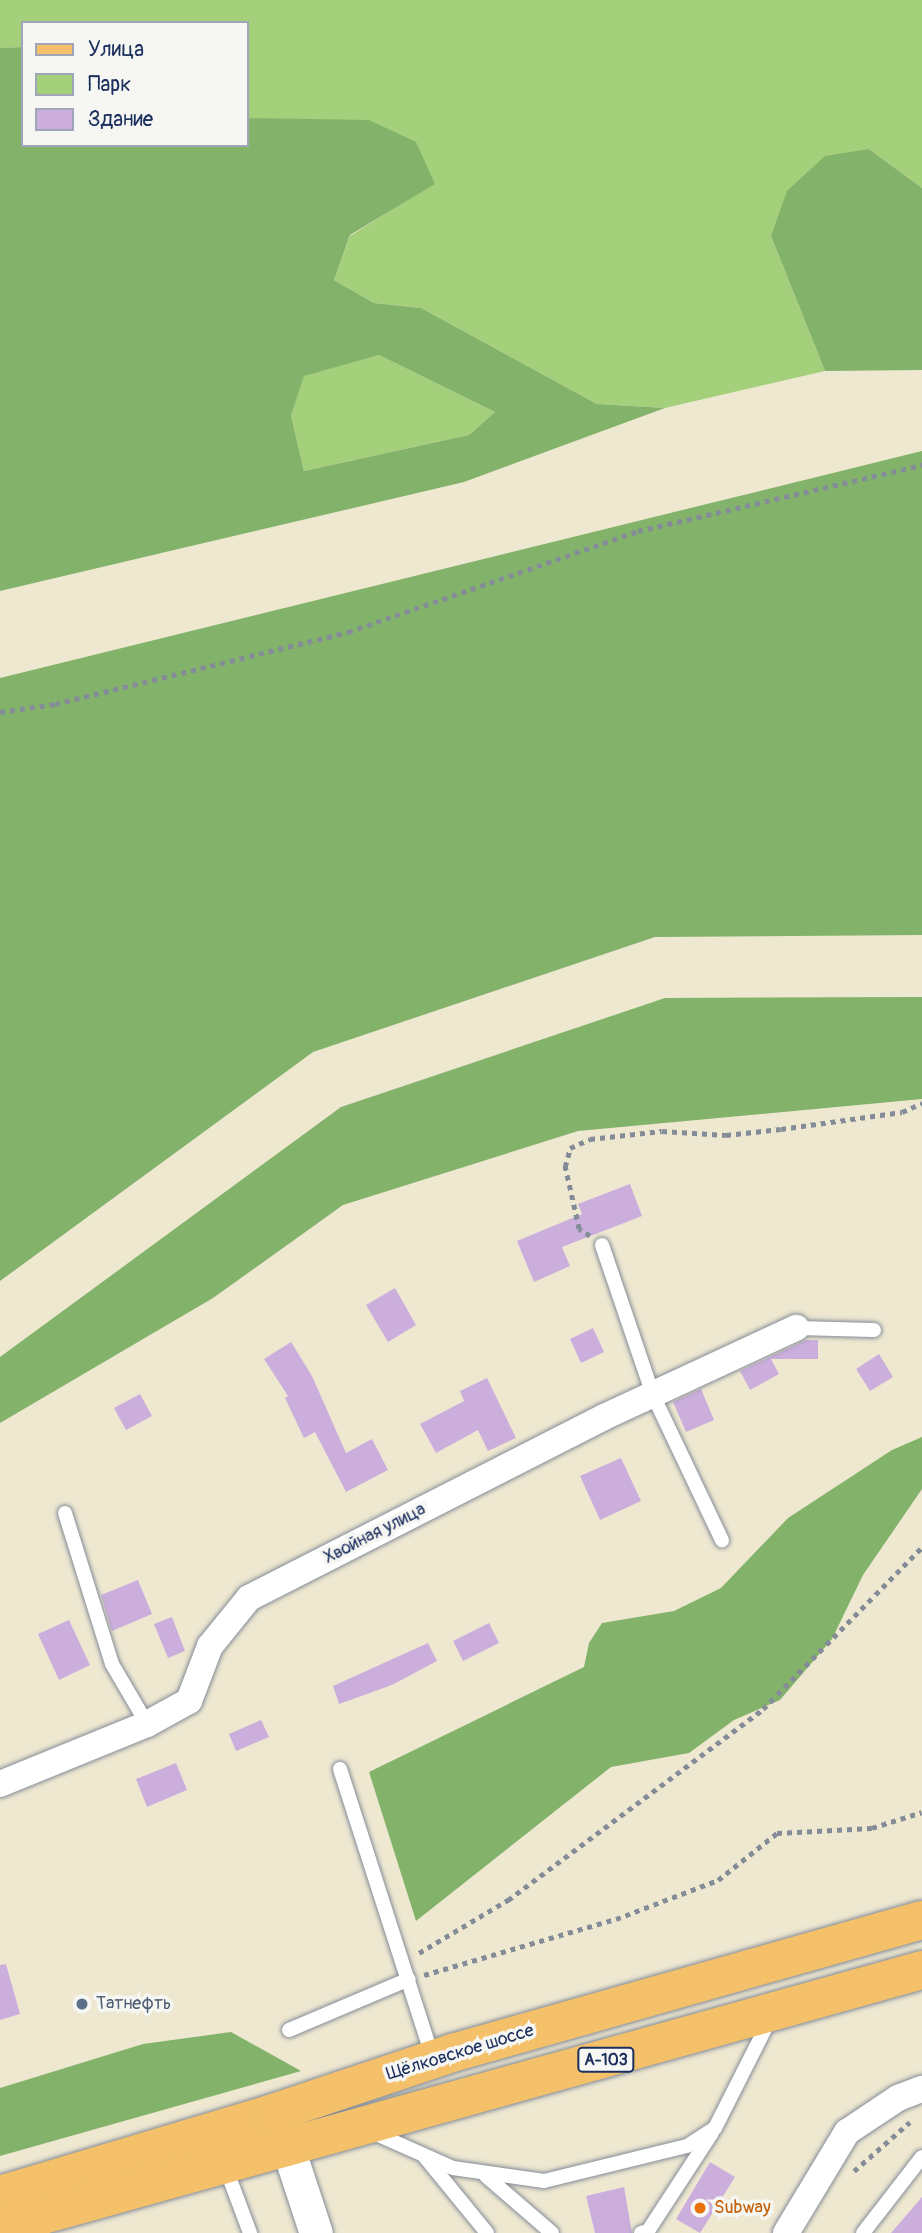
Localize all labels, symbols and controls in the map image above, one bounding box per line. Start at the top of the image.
legend [21,21,248,147]
text: Улица [88,36,144,63]
text: Парк [88,71,131,98]
text: Здание [88,106,153,133]
street label: Хвойная улица [320,1499,430,1569]
place label: Татнефть [96,1993,171,2015]
marker: Татнефть [74,1996,90,2012]
street label: Щёлковское шоссе [383,2020,537,2086]
road number: А-103 [576,2048,636,2072]
place label: Subway [714,2197,771,2219]
marker: Subway [692,2200,708,2216]

